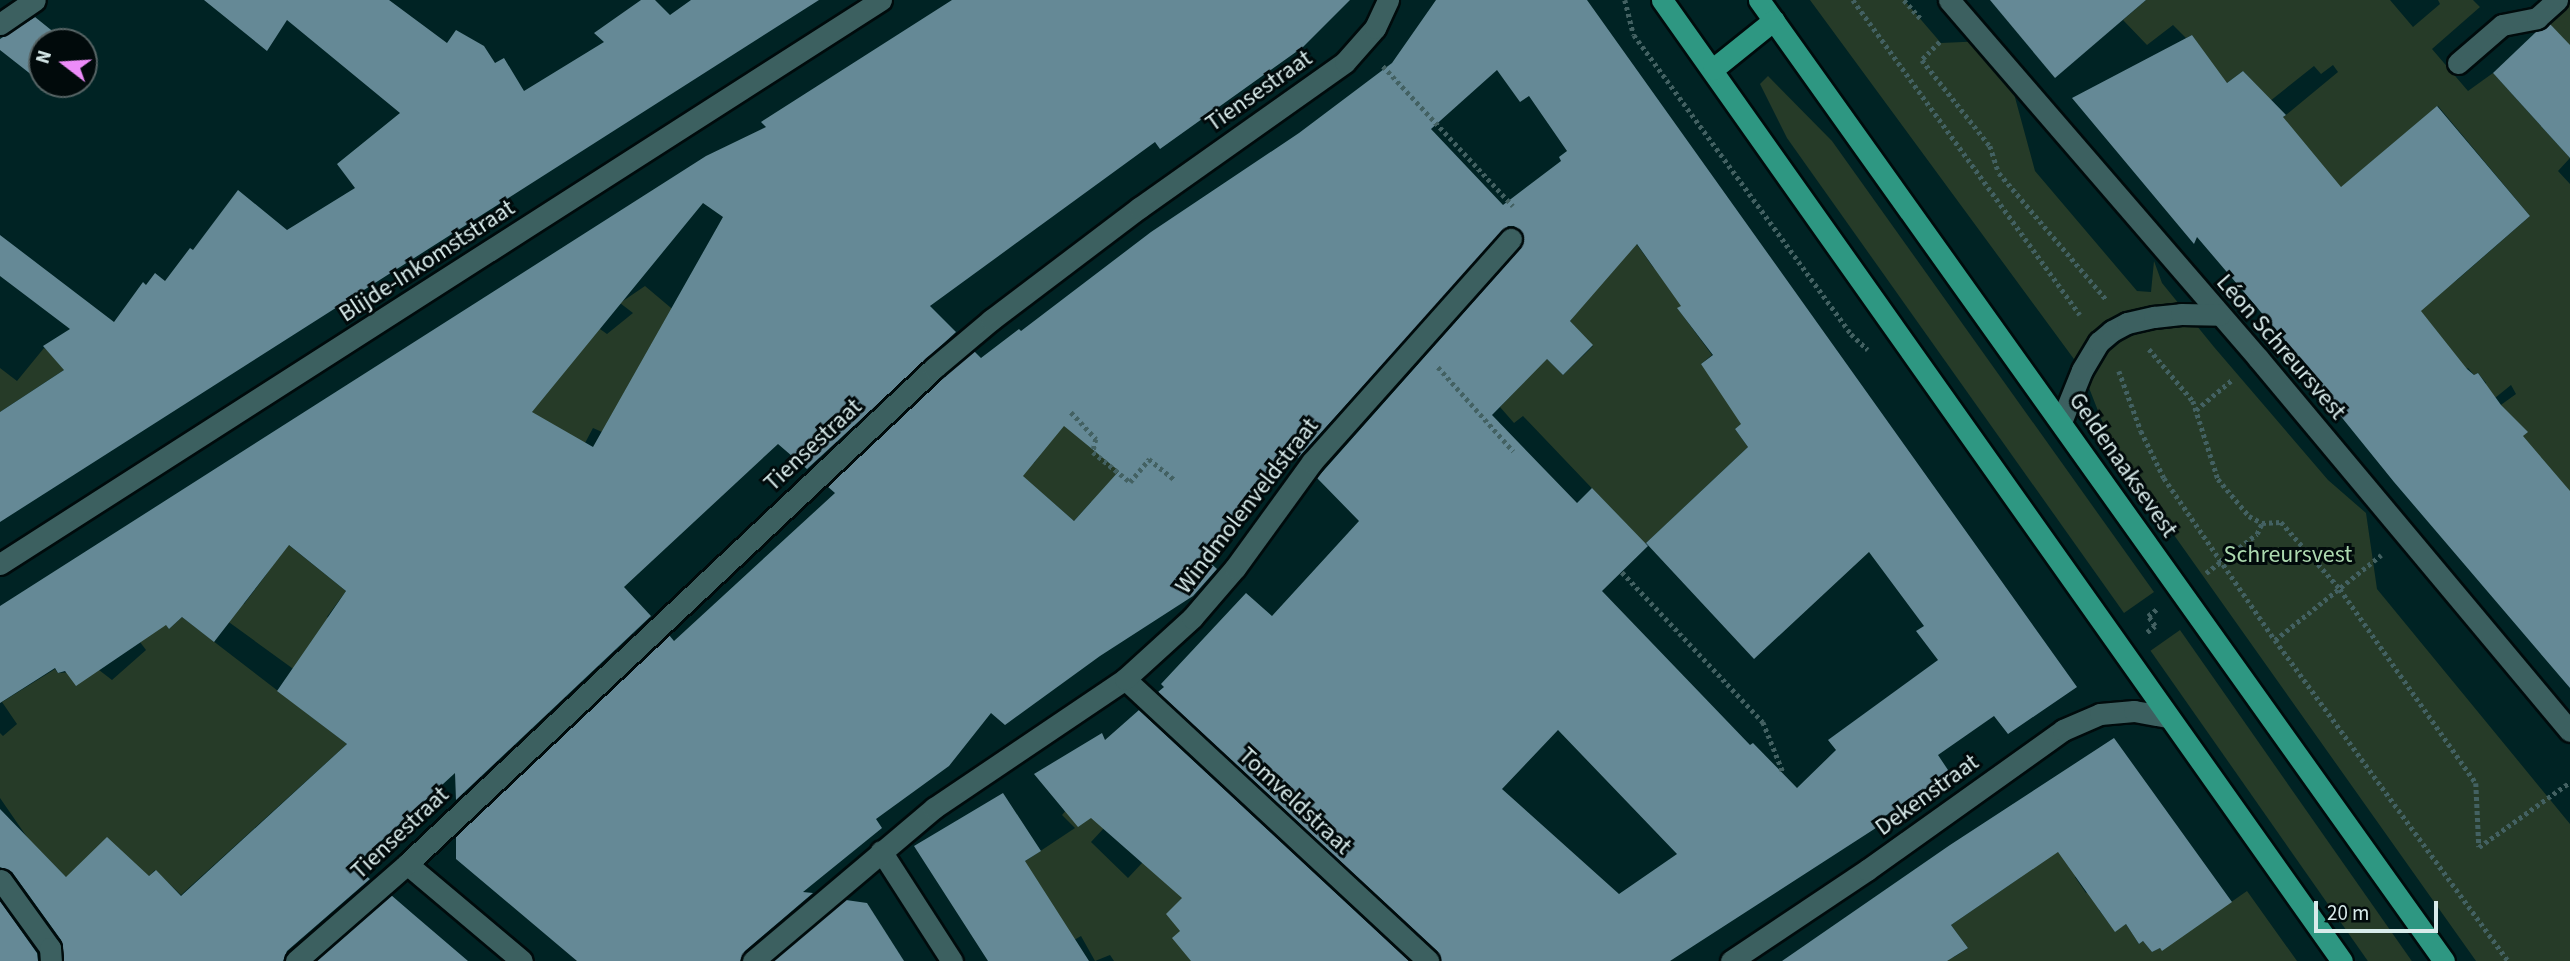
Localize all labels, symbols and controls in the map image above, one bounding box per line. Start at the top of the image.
north arrow [28,28,98,98]
street label: Tiensestraat [1200,44,1318,138]
text: N [30,47,59,67]
street label: Blijde-Inkomststraat [334,193,520,329]
street label: Léon Schreursvest [2210,268,2352,426]
street label: Geldenaaksevest [2062,387,2184,543]
street label: Tiensestraat [758,392,868,498]
street label: Windmolenveldstraat [1169,412,1325,600]
park label: Schreursvest [2224,541,2352,569]
street label: Tomveldstraat [1232,741,1358,861]
street label: Dekenstraat [1870,748,1984,842]
street label: Tiensestraat [345,780,455,886]
scale bar [2318,888,2442,932]
text: 20 m [2327,898,2369,928]

